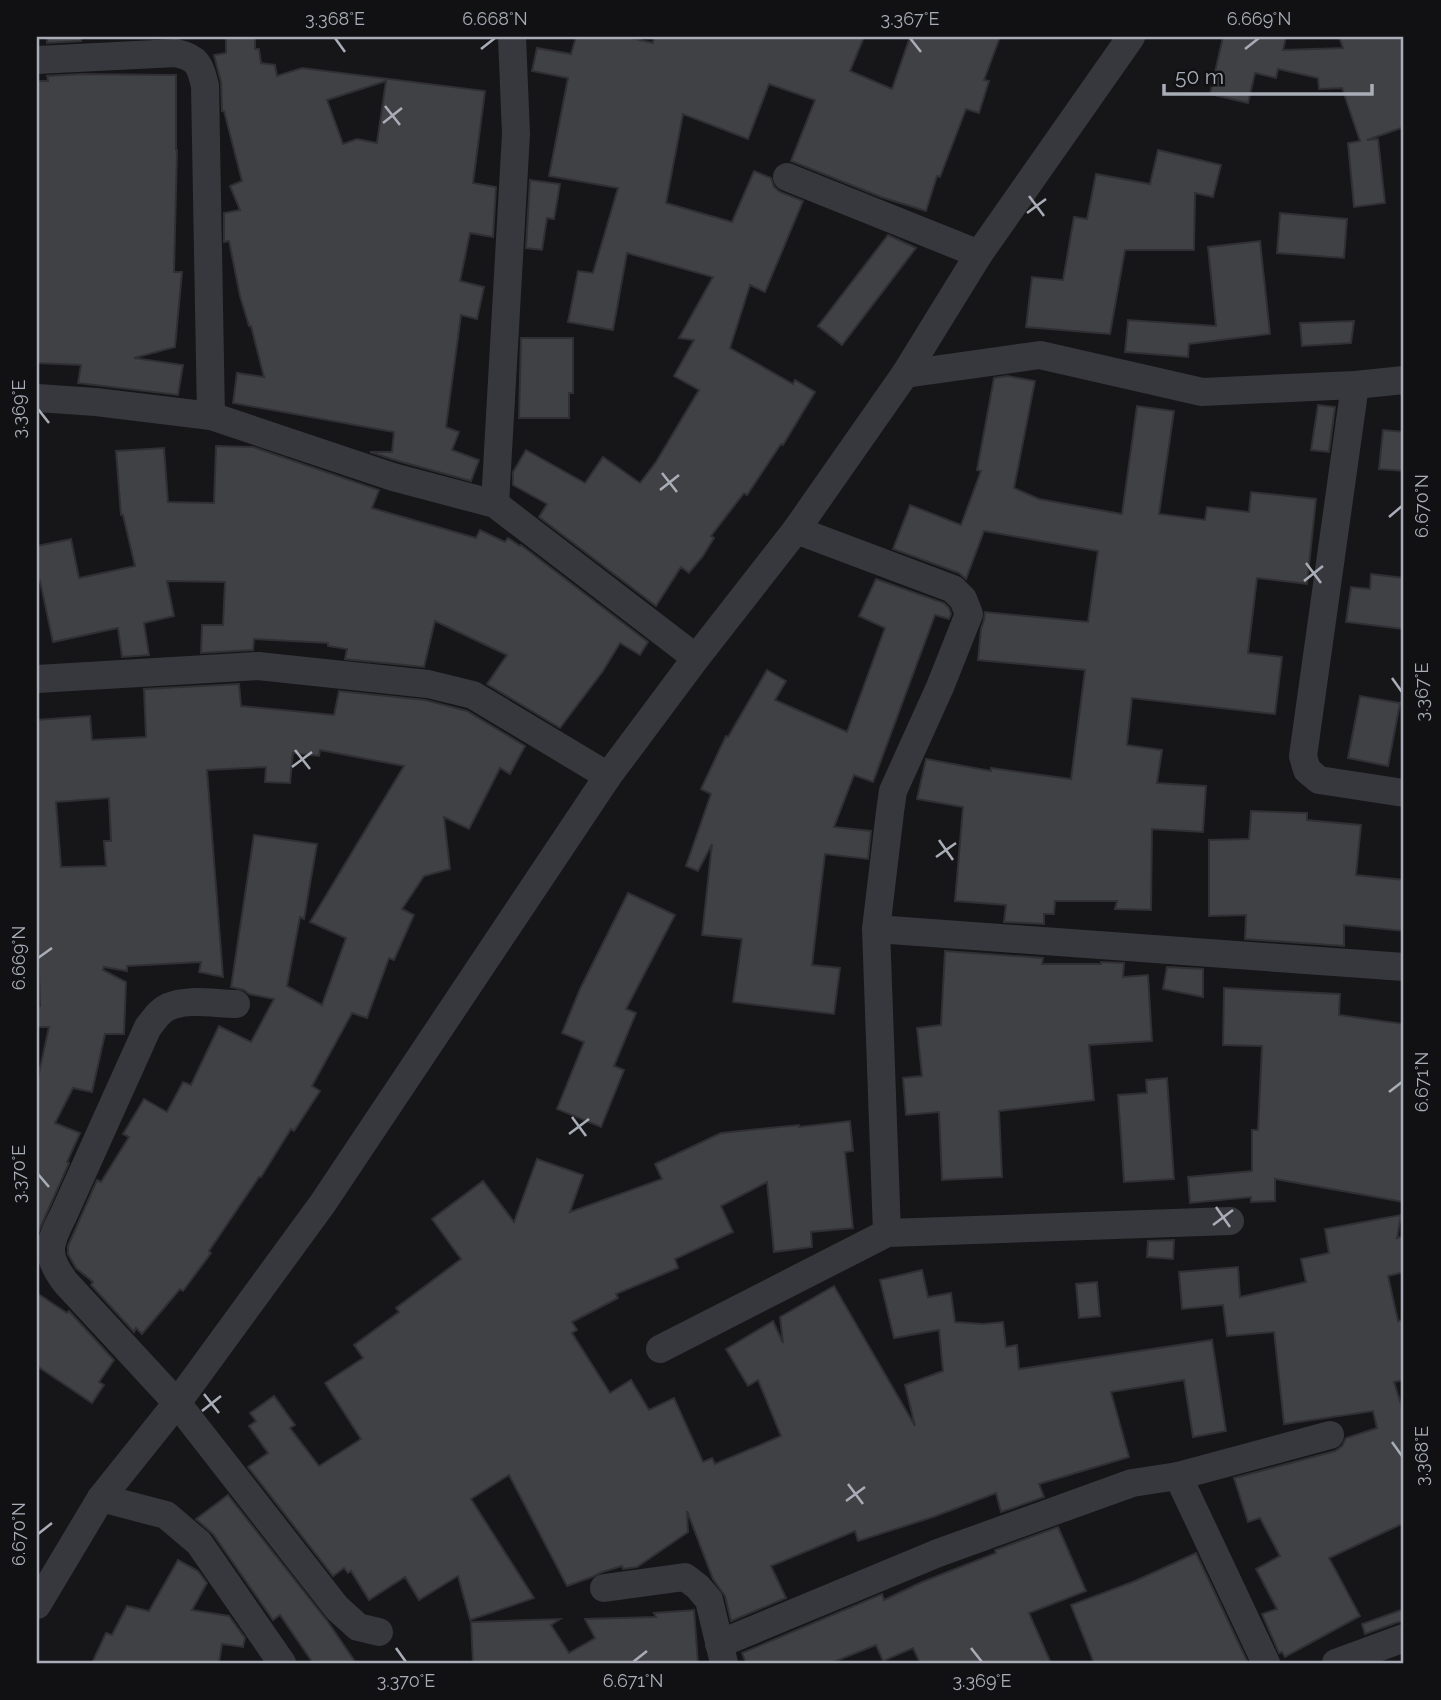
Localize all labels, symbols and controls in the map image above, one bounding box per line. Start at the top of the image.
text: 3.368°E [305,8,365,29]
text: 6.668°N [462,8,528,29]
text: 3.367°E [881,8,939,29]
text: 6.669°N [1227,8,1291,29]
scale bar [1164,52,1373,96]
text: 50 m [1175,64,1224,89]
text: 3.369°E [8,379,29,439]
text: 6.670°N [1411,474,1432,538]
text: 3.367°E [1411,663,1432,721]
text: 6.669°N [8,926,29,990]
text: 6.671°N [1411,1052,1432,1112]
text: 3.370°E [8,1145,29,1203]
text: 3.368°E [1411,1426,1432,1486]
text: 6.670°N [8,1502,29,1566]
text: 3.370°E [377,1670,435,1691]
text: 6.671°N [603,1670,663,1691]
text: 3.369°E [952,1670,1012,1691]

